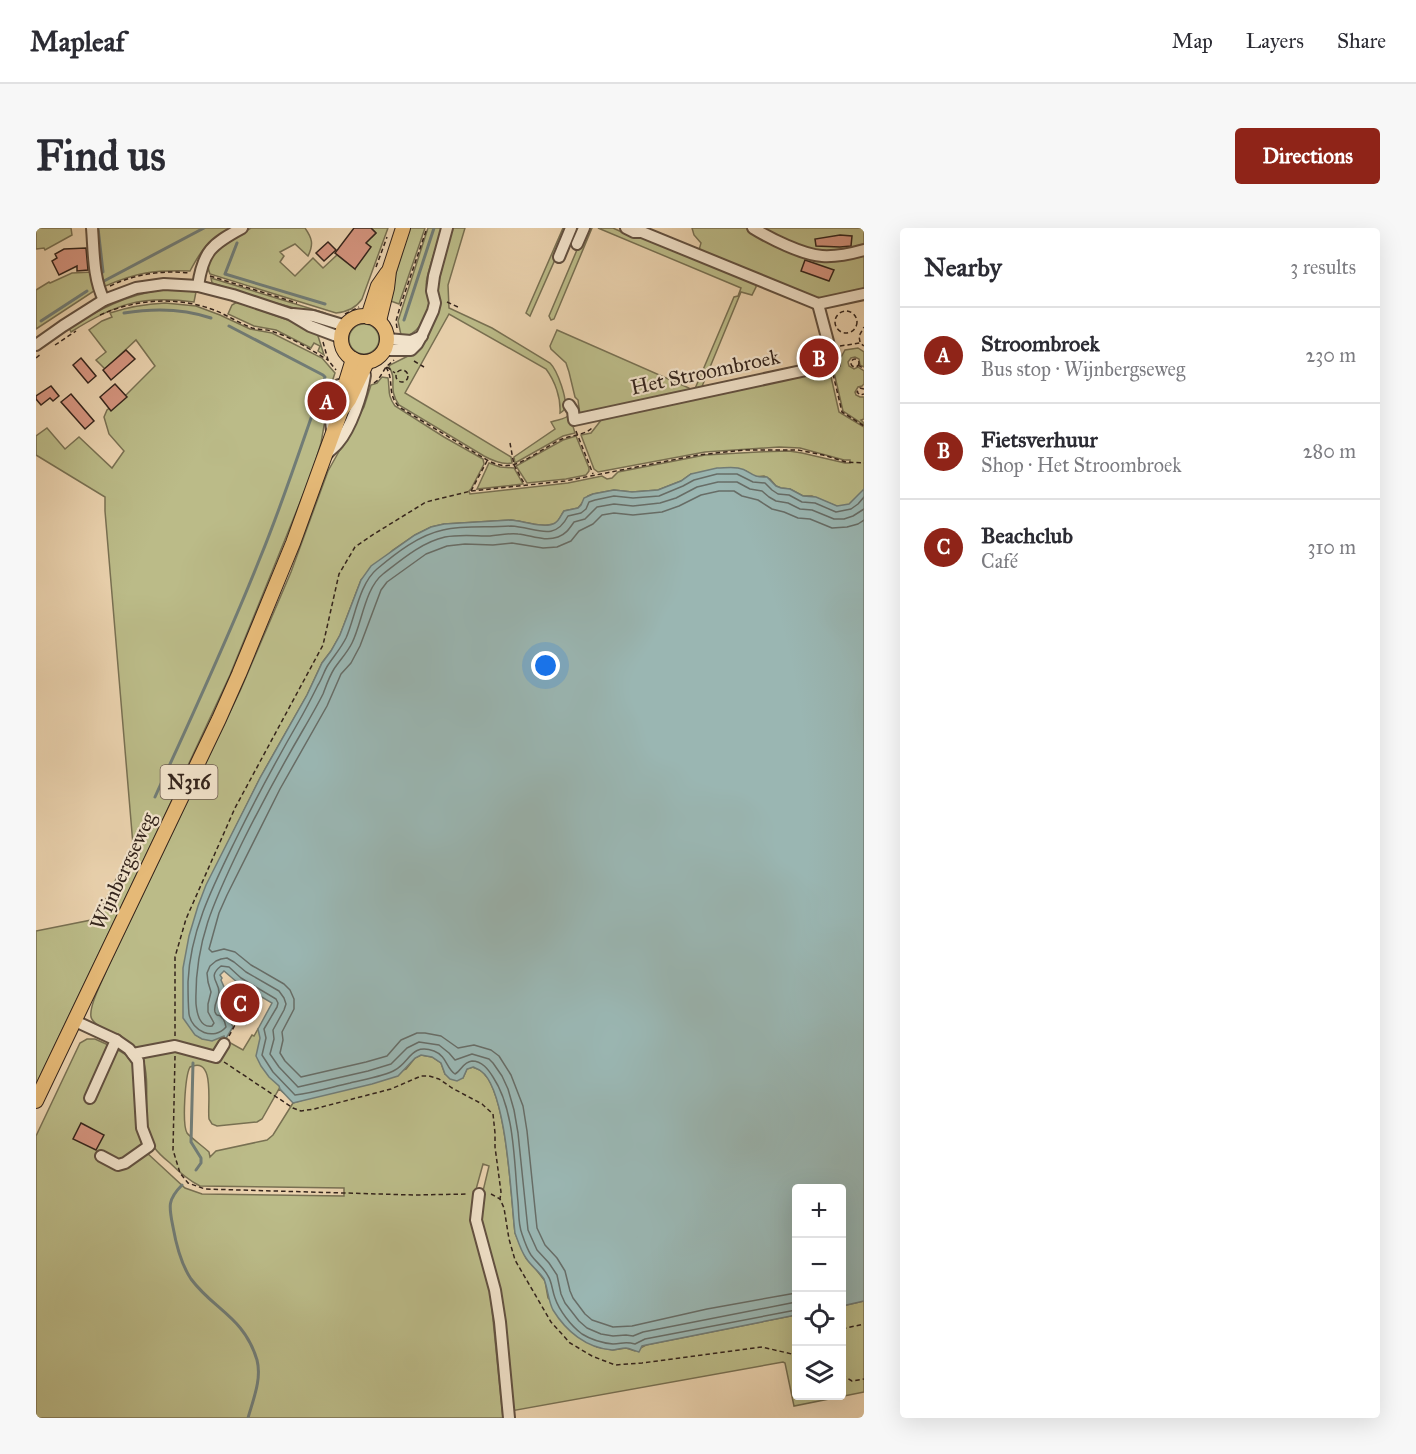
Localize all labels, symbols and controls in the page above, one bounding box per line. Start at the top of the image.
text: Mapleaf [30,24,125,59]
text: Map [1172,28,1213,54]
text: Layers [1246,28,1304,54]
text: Share [1337,28,1386,54]
button: Directions [1235,128,1380,184]
text: Find us [36,130,166,182]
text: Nearby [924,251,1002,283]
text: 3 results [1290,255,1356,279]
text: Stroombroek [981,330,1100,357]
pin: B [800,336,838,380]
street label: Het Stroombroek [628,343,782,401]
text: A [937,343,950,367]
text: 230 m [1305,343,1356,367]
text: Bus stop · Wijnbergseweg [981,357,1185,381]
pin: A [308,378,346,423]
text: Fietsverhuur [981,426,1098,453]
text: B [937,439,950,463]
text: 280 m [1303,439,1356,463]
text: Shop · Het Stroombroek [981,453,1181,477]
text: Beachclub [981,522,1073,549]
text: C [937,535,950,559]
text: 310 m [1307,535,1356,559]
text: Café [981,549,1018,573]
your location [531,651,560,680]
road number: N316 [160,765,218,799]
street label: Wijnbergseweg [84,808,162,934]
pin: C [220,980,260,1026]
map controls [792,1184,846,1400]
button: + [792,1184,846,1238]
button: − [792,1238,846,1292]
button: locate [792,1292,846,1346]
button: layers [792,1346,846,1400]

